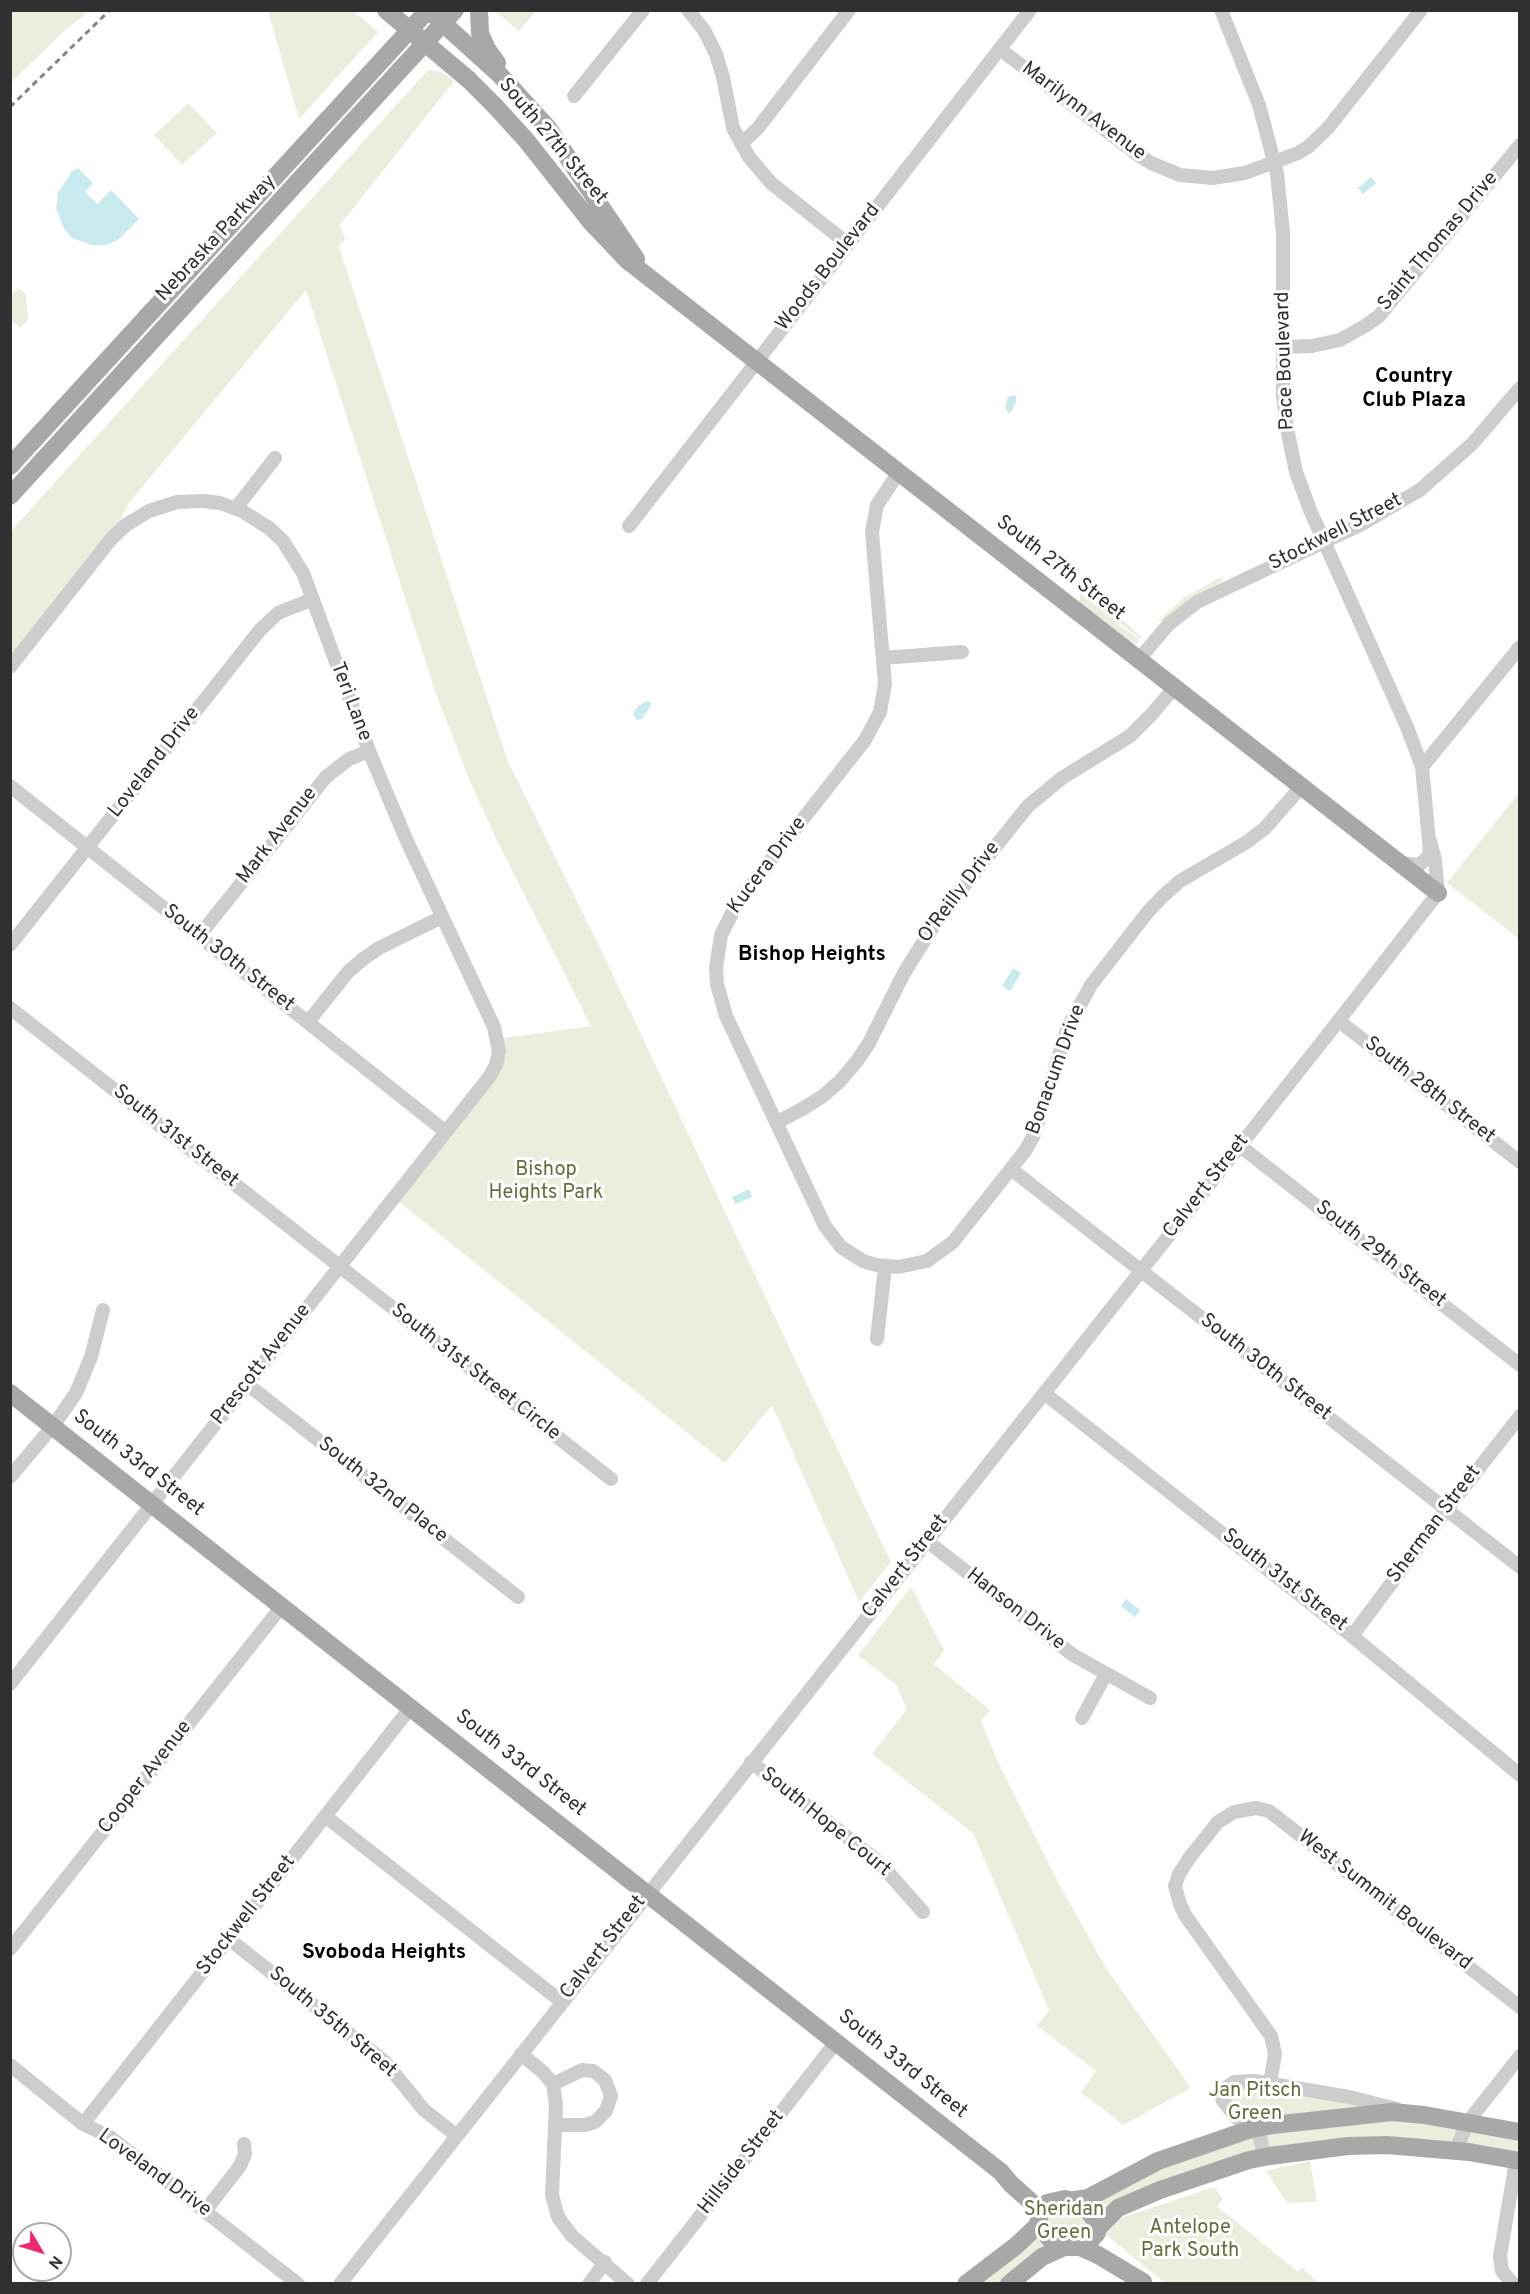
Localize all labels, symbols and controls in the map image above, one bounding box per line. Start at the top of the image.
street label: Marilynn Avenue [1016,57,1150,167]
street label: South 27th Street [492,74,612,210]
street label: Saint Thomas Drive [1374,168,1504,316]
street label: Nebraska Parkway [152,171,282,307]
street label: Woods Boulevard [772,199,886,337]
street label: Pace Boulevard [1272,291,1300,431]
district label: Country Club Plaza [1362,365,1466,415]
street label: Stockwell Street [1265,489,1407,577]
street label: South 27th Street [991,511,1129,627]
street label: Teri Lane [324,659,376,745]
street label: Loveland Drive [104,703,206,823]
street label: Mark Avenue [233,783,323,889]
street label: Kucera Drive [724,813,812,919]
street label: O'Reilly Drive [914,838,1006,948]
street label: South 30th Street [158,900,298,1018]
district label: Bishop Heights [738,943,886,969]
street label: Bonacum Drive [1022,1002,1092,1138]
street label: South 28th Street [1359,1032,1499,1150]
street label: South 31st Street [107,1081,243,1193]
street label: Calvert Street [1159,1130,1255,1244]
park label: Bishop Heights Park [489,1159,603,1206]
street label: South 29th Street [1310,1196,1450,1314]
street label: South 31st Street Circle [385,1299,565,1447]
street label: Prescott Avenue [207,1300,317,1430]
street label: South 30th Street [1195,1309,1335,1427]
street label: South 33rd Street [68,1405,208,1523]
street label: South 32nd Place [312,1433,452,1549]
street label: Sherman Street [1383,1461,1487,1589]
street label: Calvert Street [858,1510,954,1624]
street label: South 31st Street [1216,1525,1352,1637]
street label: Hanson Drive [961,1564,1069,1656]
street label: South 33rd Street [450,1705,590,1823]
street label: Cooper Avenue [94,1716,198,1840]
street label: South Hope Court [755,1763,895,1883]
street label: West Summit Boulevard [1292,1826,1476,1976]
street label: Stockwell Street [193,1851,301,1981]
street label: Calvert Street [556,1891,652,2005]
district label: Svoboda Heights [302,1941,466,1967]
street label: South 35th Street [263,1962,401,2084]
street label: South 33rd Street [832,2005,972,2125]
park label: Jan Pitsch Green [1208,2080,1302,2127]
street label: Hillside Street [694,2106,790,2220]
street label: Loveland Drive [93,2125,215,2223]
park label: Sheridan Green [1024,2199,1104,2246]
park label: Antelope Park South [1141,2217,1239,2264]
north arrow [12,2222,72,2282]
text: N [43,2251,66,2273]

